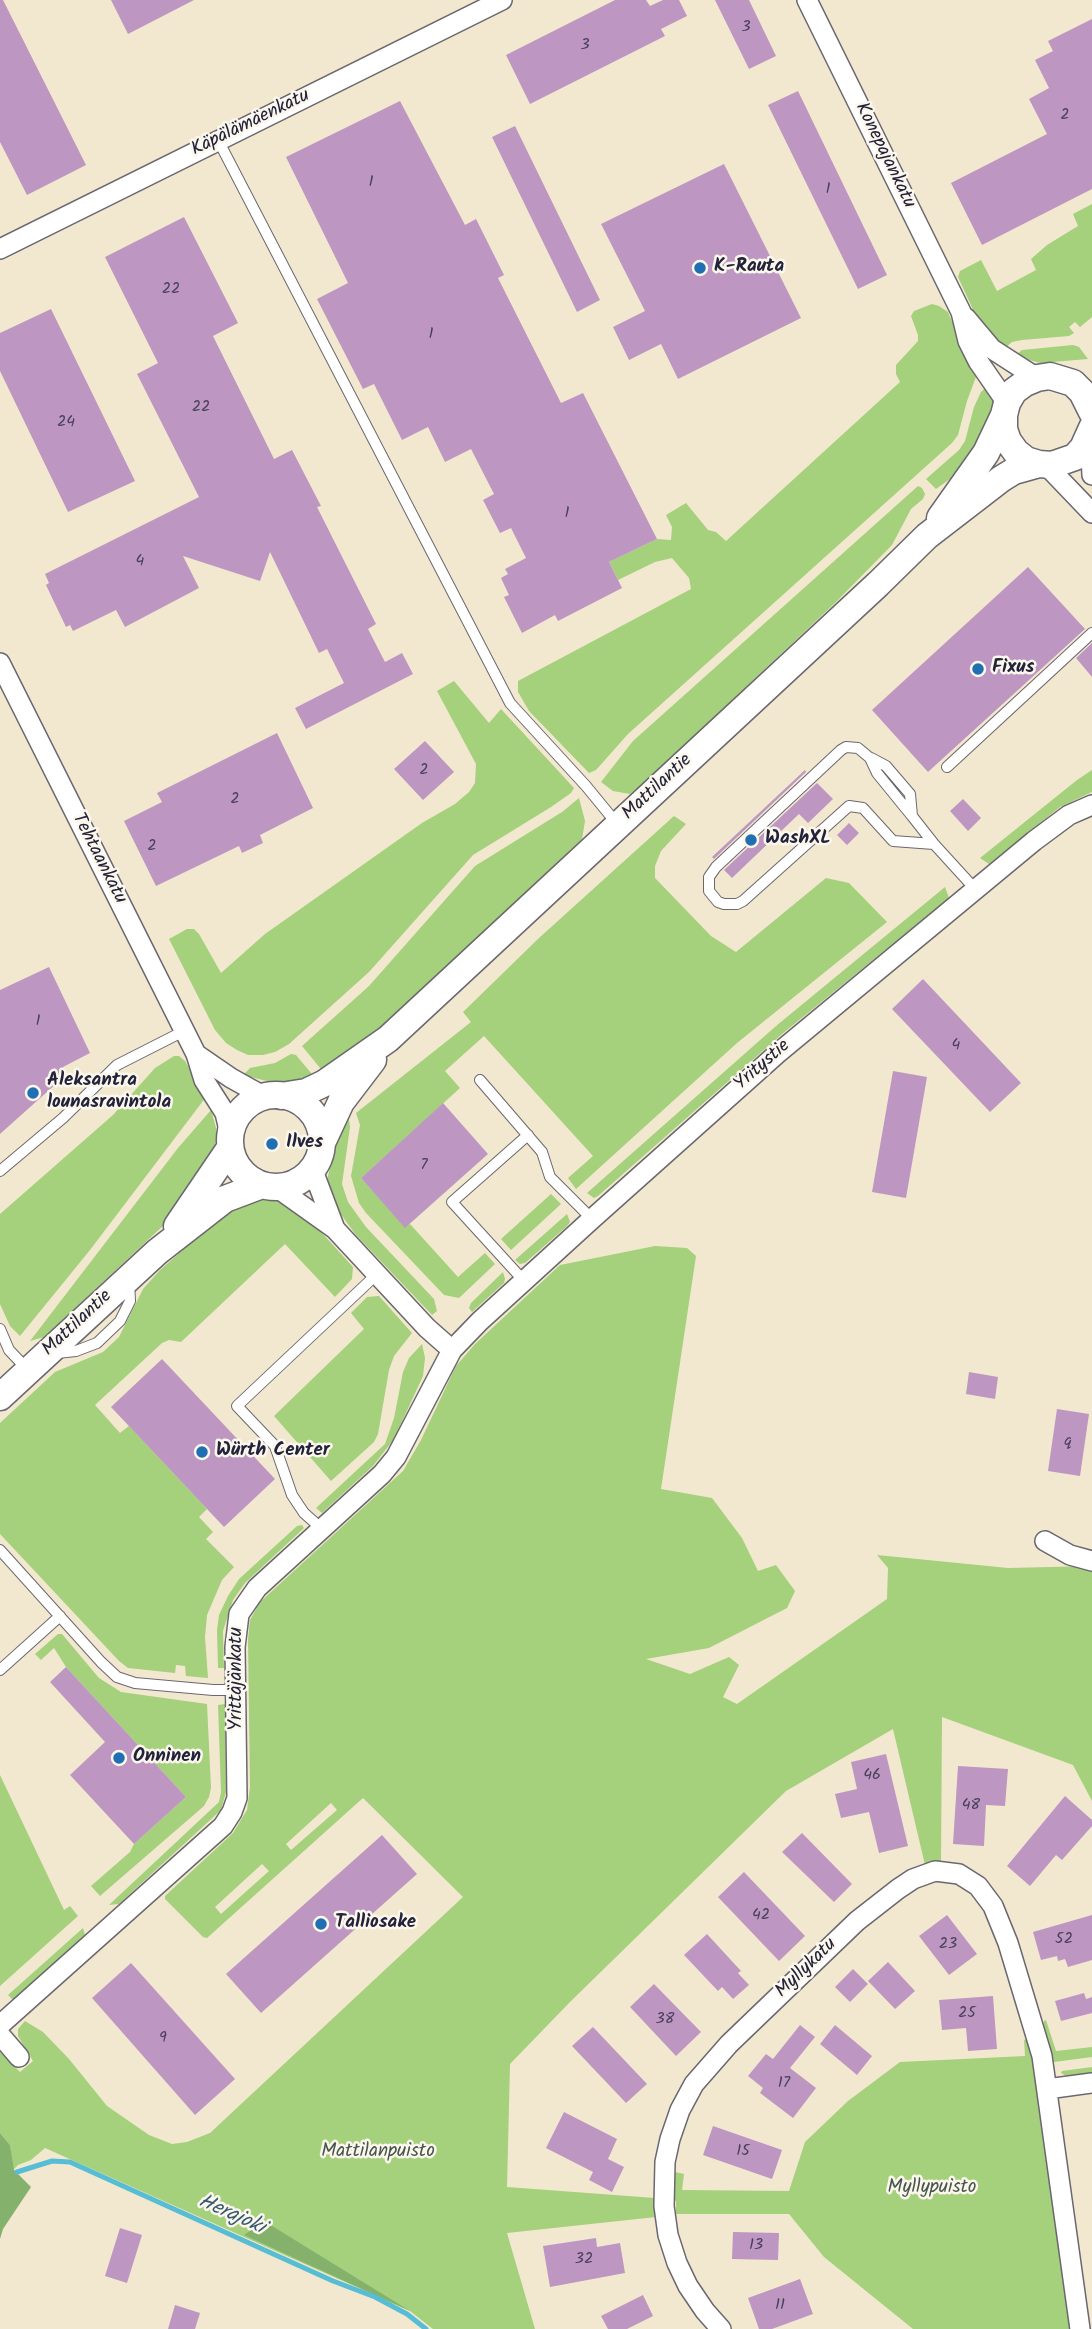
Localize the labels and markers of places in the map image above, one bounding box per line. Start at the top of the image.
place label: K-Rauta [714,257,784,279]
marker: K-Rauta [692,260,708,276]
place label: Fixus [992,658,1034,680]
marker: Fixus [970,661,986,677]
place label: WashXL [765,829,831,851]
marker: WashXL [743,832,759,848]
place label: Aleksantra lounasravintola [47,1071,171,1115]
marker: Aleksantra lounasravintola [25,1085,41,1101]
place label: Ilves [286,1133,323,1155]
marker: Ilves [264,1136,280,1152]
place label: Würth Center [216,1441,330,1463]
marker: Würth Center [194,1444,210,1460]
place label: Onninen [133,1747,201,1769]
marker: Onninen [111,1750,127,1766]
place label: Talliosake [335,1913,416,1935]
marker: Talliosake [313,1916,329,1932]

